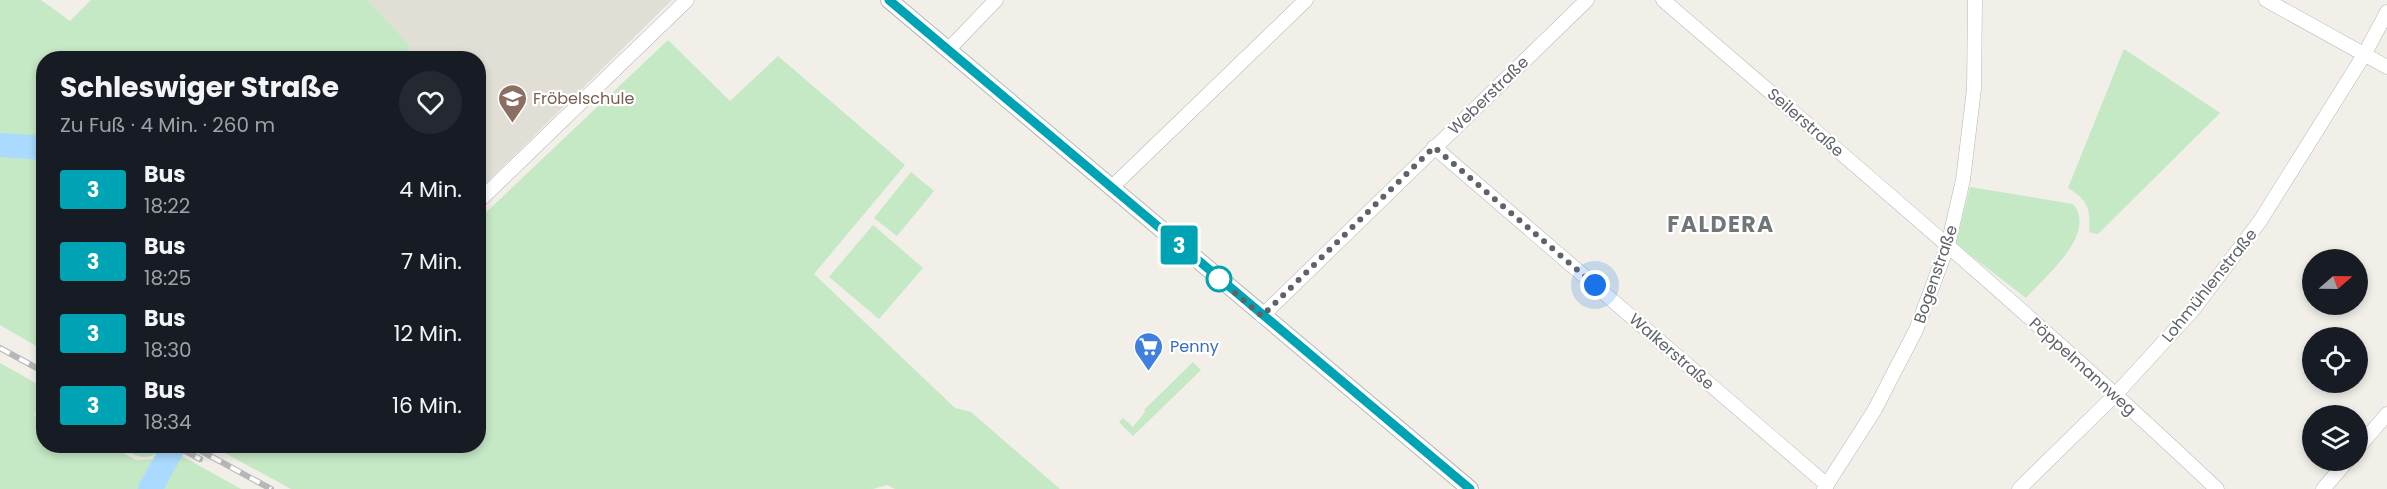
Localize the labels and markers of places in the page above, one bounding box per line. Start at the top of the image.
school or university icon: Fröbelschule [496,82,528,124]
place label: Fröbelschule [533,87,634,110]
unlabelled marker [1206,266,1232,292]
supermarket icon: Penny [1133,330,1165,372]
place label: Penny [1170,335,1219,358]

